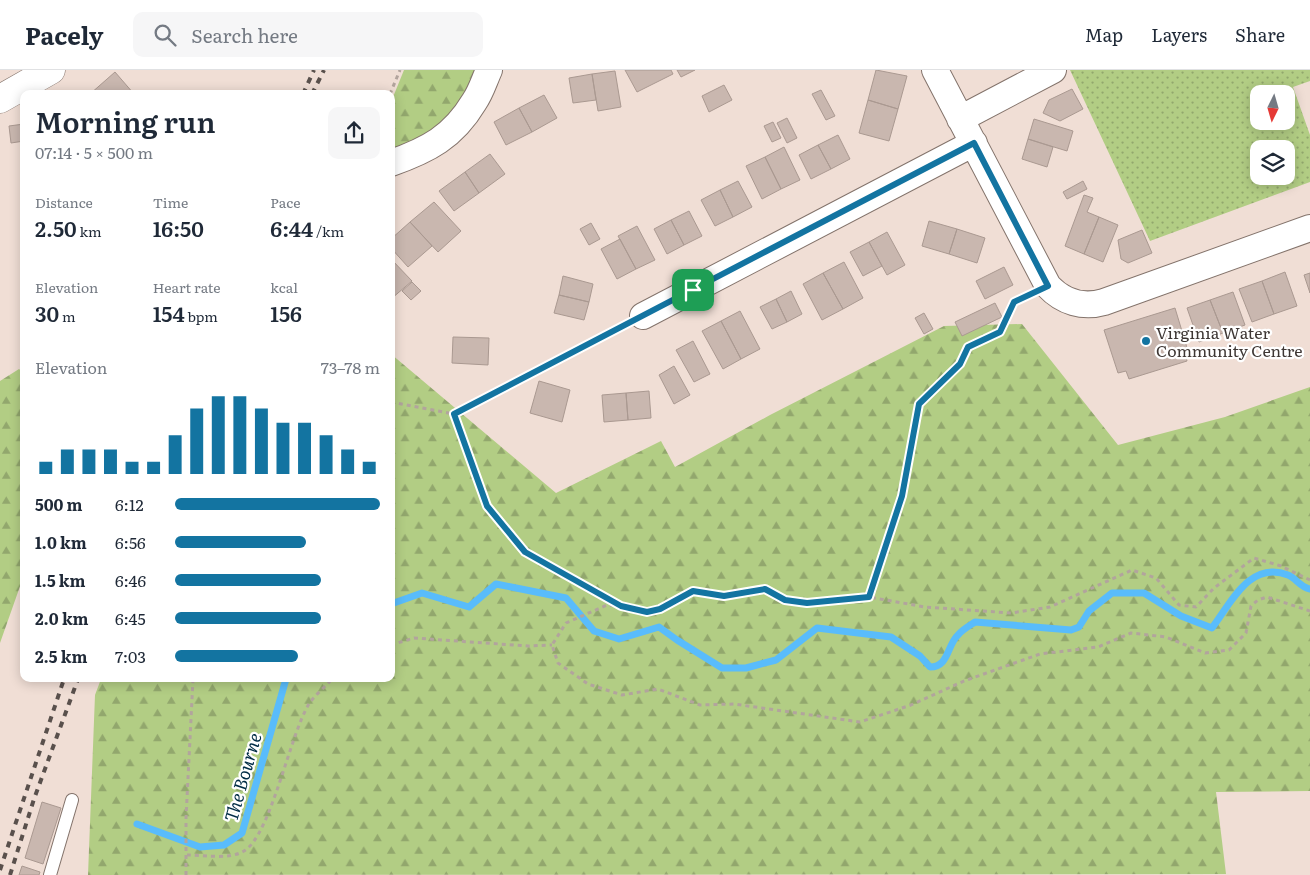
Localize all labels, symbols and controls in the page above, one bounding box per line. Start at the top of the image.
search box [133,12,483,57]
text: Pacely [25,17,103,52]
icon: search [151,21,179,49]
text: Search here [191,21,298,49]
text: Map [1085,21,1123,48]
text: Layers [1151,21,1207,48]
text: Share [1235,21,1285,48]
north arrow [1250,85,1295,130]
map controls [1250,85,1295,185]
text: Morning run [35,100,216,142]
button: share [328,107,380,159]
text: 07:14 · 5 × 500 m [35,140,153,164]
button: layers [1250,140,1295,185]
text: Distance [35,192,93,212]
text: Time [153,192,188,212]
text: Pace [270,192,300,212]
text: 2.50 [35,212,77,243]
text: 16:50 [153,212,204,243]
text: 6:44 [270,212,313,243]
text: km [77,221,102,241]
text: /km [313,221,344,241]
pin [672,269,714,311]
icon: arrive [679,276,707,304]
text: Elevation [35,277,98,297]
text: Heart rate [153,277,221,297]
text: kcal [270,277,298,297]
text: 30 [35,297,59,328]
text: 154 [153,297,185,328]
text: 156 [270,297,302,328]
text: m [59,306,76,326]
text: bpm [185,306,218,326]
place label: Virginia Water Community Centre [1156,320,1303,362]
marker: Virginia Water Community Centre [1140,335,1152,347]
text: Elevation [35,355,107,379]
text: 73–78 m [321,355,380,379]
text: 500 m [35,492,83,516]
text: 6:12 [115,492,144,516]
text: 1.0 km [35,530,87,554]
text: 6:56 [115,530,146,554]
text: 1.5 km [35,568,85,592]
text: 6:46 [115,568,146,592]
text: 2.0 km [35,606,89,630]
text: 6:45 [115,606,146,630]
text: 2.5 km [35,644,87,668]
text: 7:03 [115,644,146,668]
water label: The Bourne [216,730,268,824]

